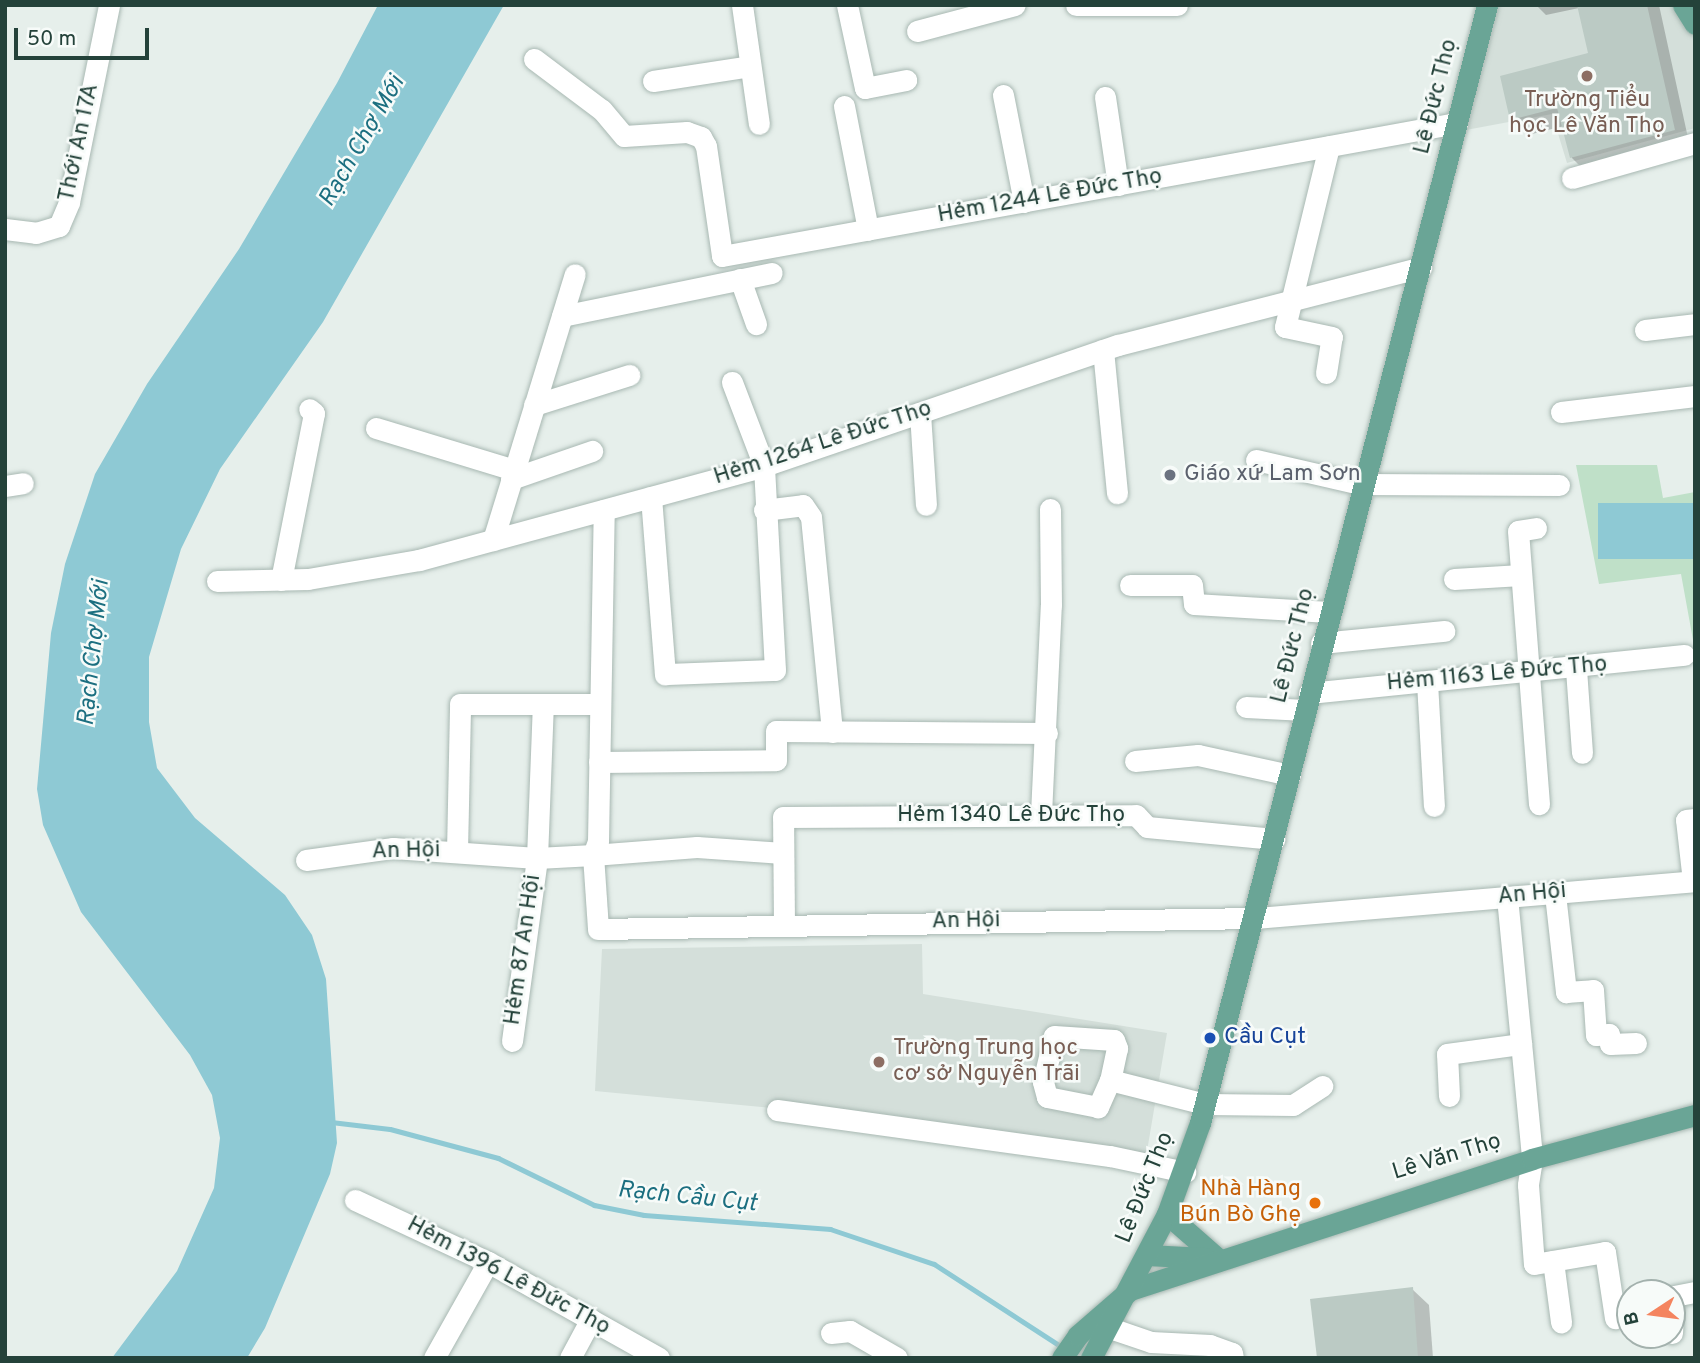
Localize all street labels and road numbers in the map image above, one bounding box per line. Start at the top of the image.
street label: Lê Đức Thọ [1409,36,1465,158]
street label: Thới An 17A [54,81,106,205]
street label: Hẻm 1244 Lê Đức Thọ [935,164,1165,230]
street label: Hẻm 1264 Lê Đức Thọ [710,396,936,492]
street label: Lê Đức Thọ [1266,585,1322,707]
street label: Hẻm 1163 Lê Đức Thọ [1385,652,1609,698]
street label: Hẻm 1340 Lê Đức Thọ [896,802,1126,830]
street label: An Hội [371,838,441,866]
street label: Hẻm 87 An Hội [500,872,548,1028]
street label: An Hội [1497,878,1567,912]
street label: An Hội [931,908,1001,936]
street label: Lê Đức Thọ [1111,1128,1181,1248]
street label: Lê Văn Thọ [1388,1128,1506,1188]
street label: Hẻm 1396 Lê Đức Thọ [401,1212,615,1342]

